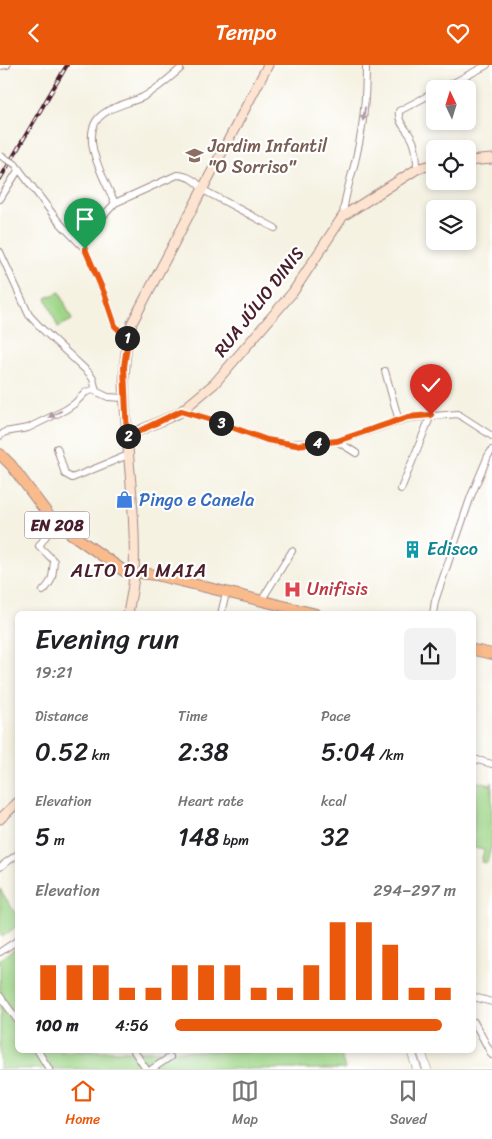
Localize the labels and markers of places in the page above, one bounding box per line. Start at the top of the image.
place label: Jardim Infantil "O Sorriso" [207,130,328,183]
school or university icon: Jardim Infantil "O Sorriso" [184,146,204,166]
pin [64,198,106,249]
pin: 1 [114,325,140,351]
pin [410,364,452,415]
pin: 3 [208,411,234,435]
pin: 2 [116,423,140,449]
pin: 4 [304,431,330,455]
place label: Pingo e Canela [139,484,254,516]
shop icon: Pingo e Canela [115,490,135,510]
place label: Edisco [427,533,478,565]
building icon: Edisco [403,539,423,559]
place label: Unifisis [307,573,368,605]
hospital icon: Unifisis [283,579,303,599]

